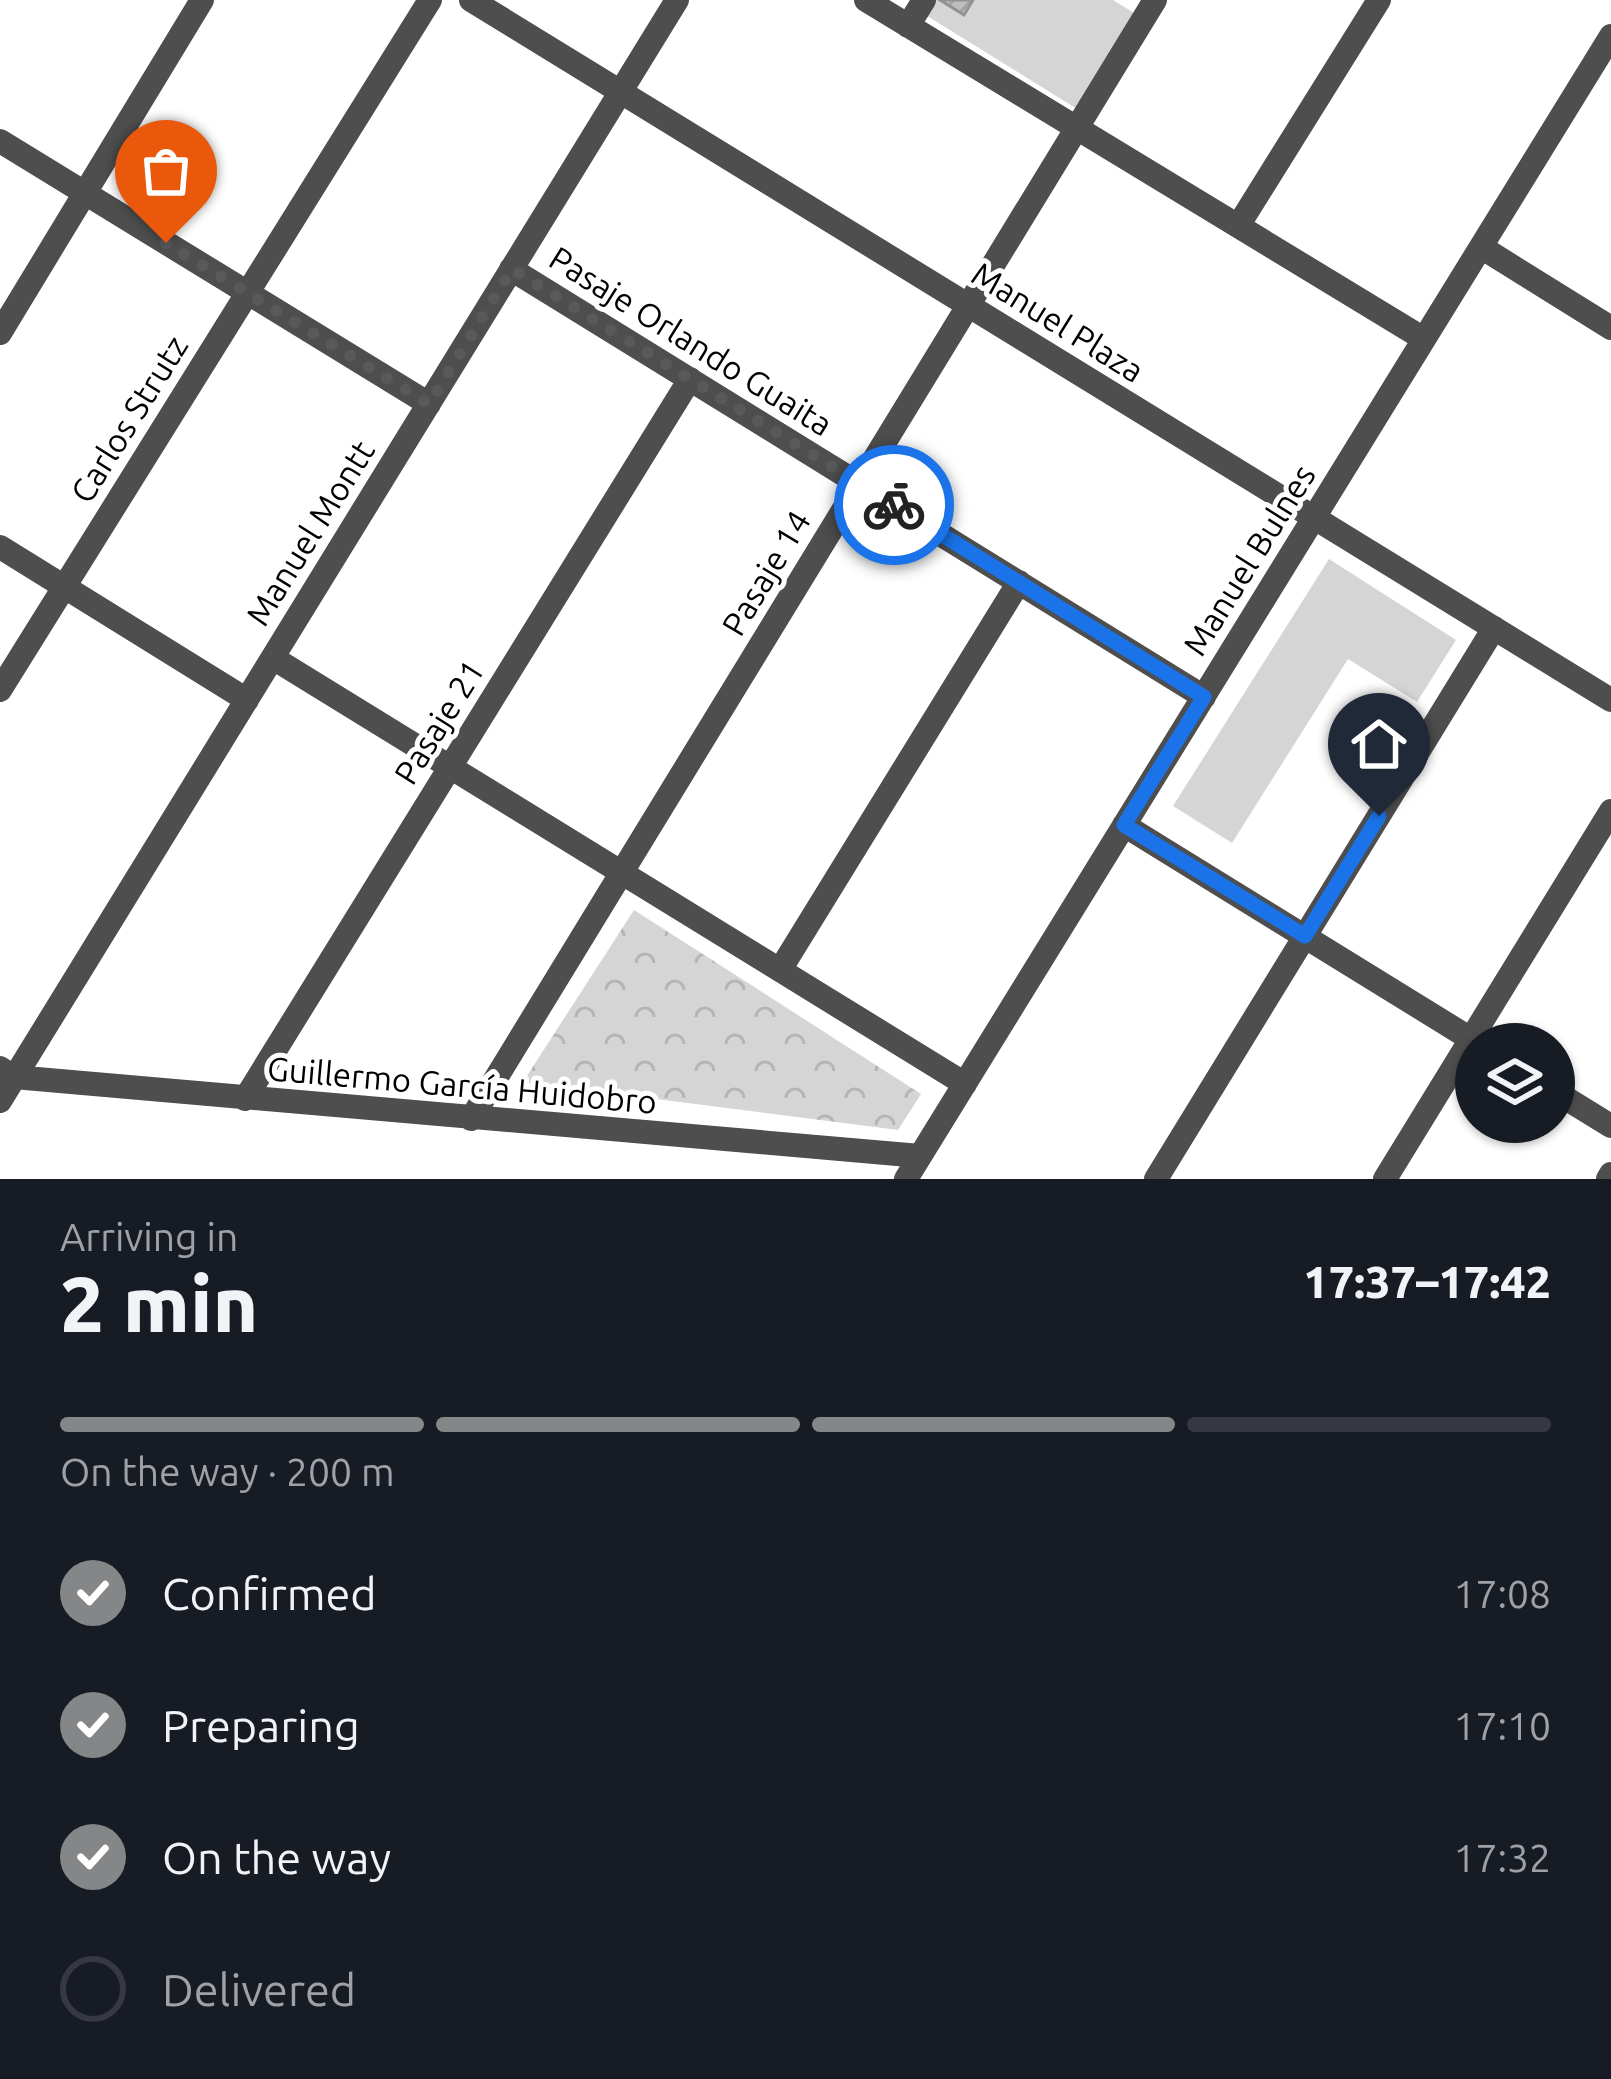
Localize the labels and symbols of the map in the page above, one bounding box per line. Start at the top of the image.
pin [115,120,217,243]
street label: Pasaje Orlando Guaita [543,239,839,443]
street label: Manuel Plaza [966,254,1151,389]
street label: Carlos Strutz [63,329,194,509]
street label: Manuel Montt [238,434,381,632]
courier [834,445,954,565]
street label: Manuel Bulnes [1175,458,1322,662]
street label: Pasaje 14 [714,504,817,642]
street label: Pasaje 21 [386,653,491,790]
pin [1328,693,1430,816]
street label: Guillermo García Huidobro [266,1049,658,1120]

